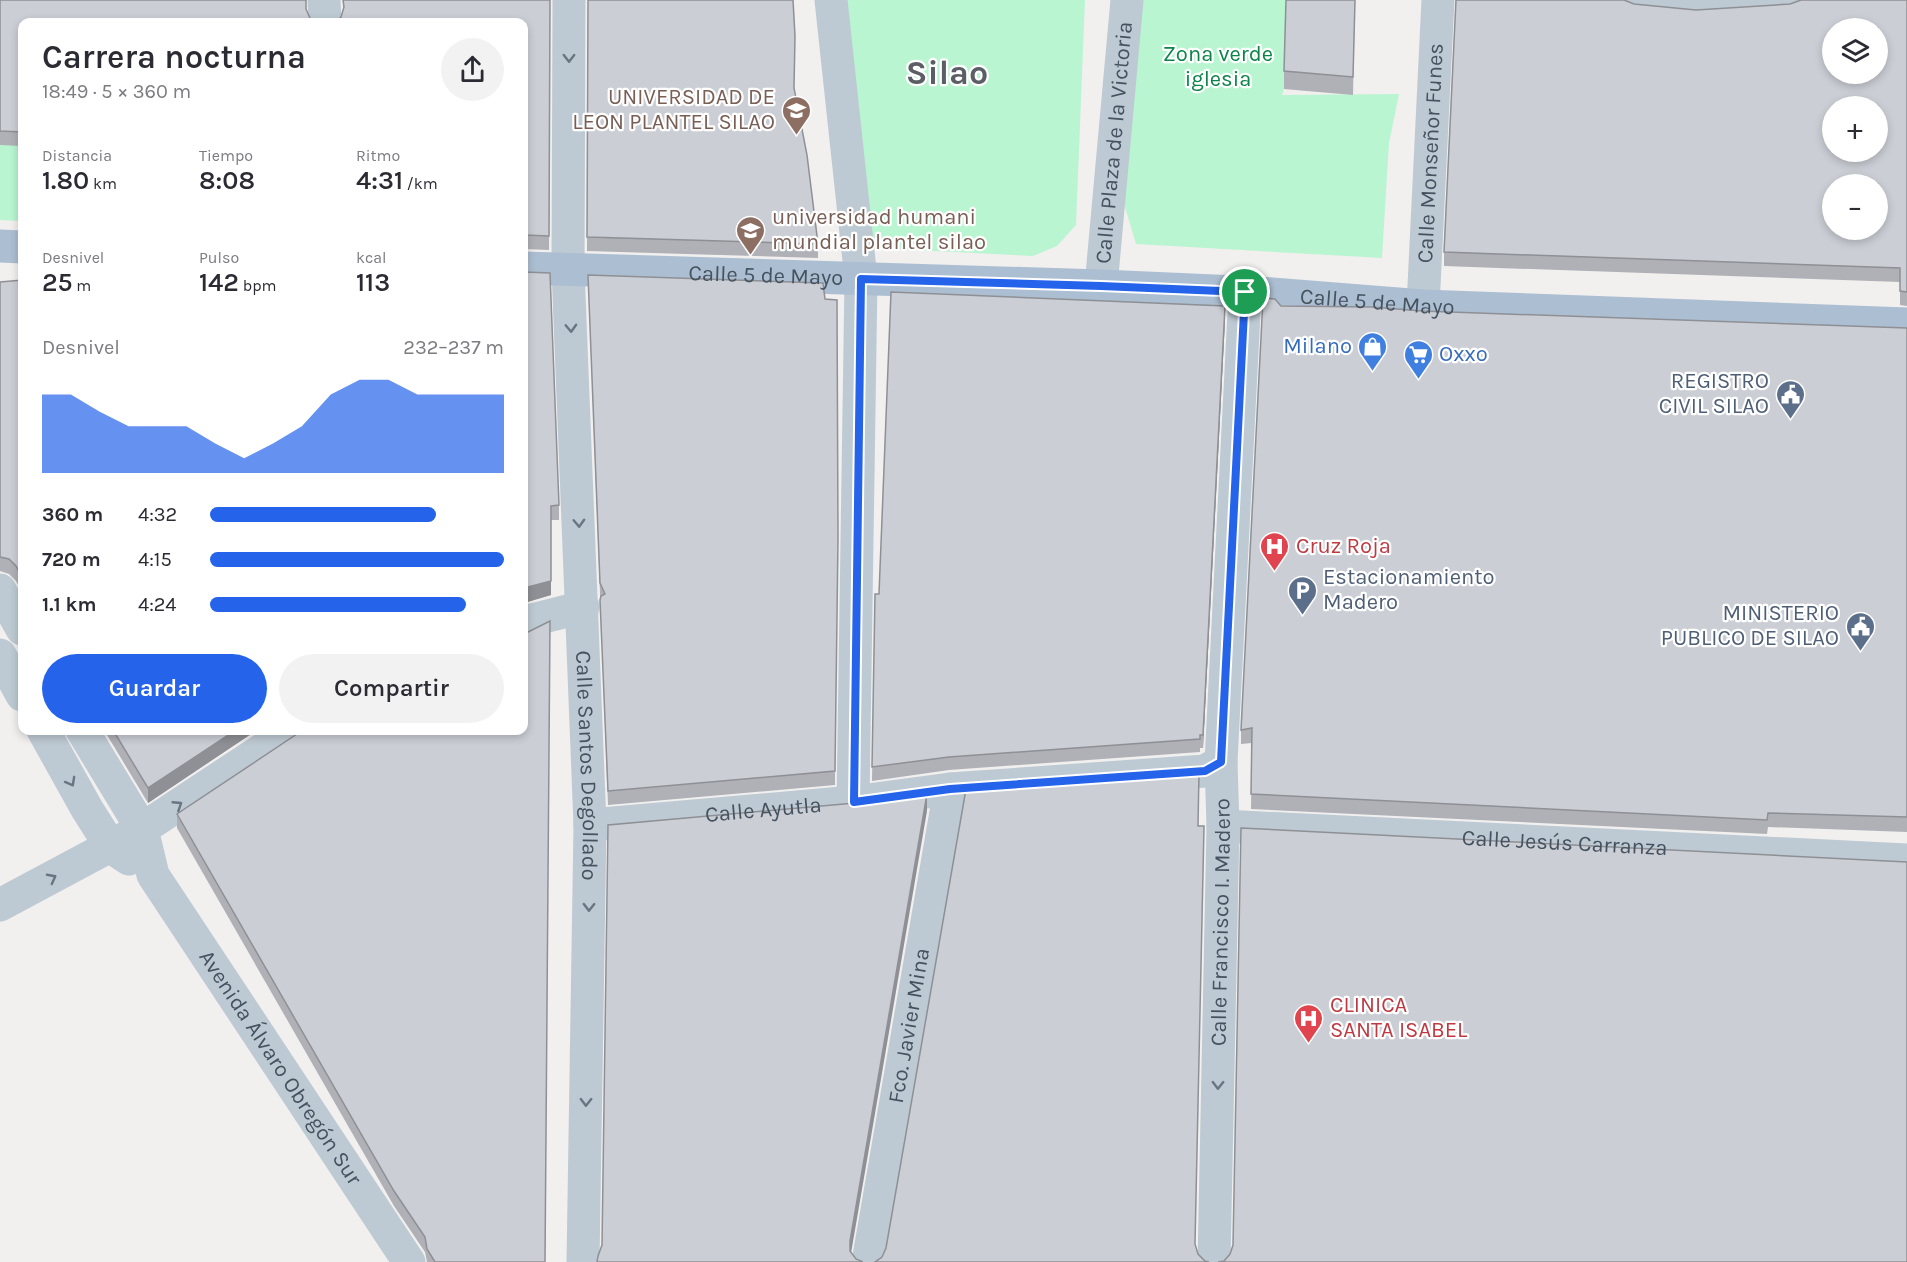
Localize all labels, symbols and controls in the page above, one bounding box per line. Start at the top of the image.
map controls [1822,18,1888,240]
button: layers [1822,18,1888,84]
street label: Calle Plaza de la Victoria [1090,20,1138,265]
text: Carrera nocturna [42,38,306,76]
button: share [441,38,504,101]
park label: Zona verde iglesia [1163,41,1273,92]
street label: Calle Monseñor Funes [1412,43,1449,264]
district label: Silao [906,53,988,93]
one-way arrow [563,54,575,63]
text: 18:49 · 5 × 360 m [42,80,191,103]
place label: UNIVERSIDAD DE LEON PLANTEL SILAO [572,84,775,135]
school or university icon: UNIVERSIDAD DE LEON PLANTEL SILAO [780,94,812,136]
button: + [1822,96,1888,162]
text: Distancia [42,146,112,165]
text: Tiempo [199,146,253,165]
text: Ritmo [356,146,400,165]
text: 1.80 [42,165,89,196]
text: 8:08 [199,165,255,196]
text: 4:31 [356,165,403,196]
text: km [89,174,117,193]
text: /km [403,174,438,193]
button: − [1822,174,1888,240]
place label: universidad humani mundial plantel silao [772,204,986,255]
school or university icon: universidad humani mundial plantel silao [735,214,767,256]
text: Desnivel [42,248,104,267]
text: Pulso [199,248,239,267]
text: kcal [356,248,387,267]
street label: Calle 5 de Mayo [688,260,844,291]
pin [1219,266,1270,317]
text: 25 [42,267,73,298]
text: 142 [199,267,239,298]
text: 113 [356,267,390,298]
icon: arrive [1228,275,1261,308]
text: m [73,276,91,295]
text: bpm [239,276,276,295]
street label: Calle 5 de Mayo [1299,283,1455,320]
one-way arrow [564,323,577,332]
shop icon: Milano [1357,330,1389,372]
place label: Milano [1283,333,1352,359]
text: Desnivel [42,336,120,359]
text: 232–237 m [403,336,504,359]
supermarket icon: Oxxo [1402,338,1434,380]
place label: Oxxo [1439,341,1488,367]
place label: REGISTRO CIVIL SILAO [1659,368,1769,419]
public building icon: REGISTRO CIVIL SILAO [1774,378,1806,420]
text: 360 m [42,503,103,526]
text: 4:32 [138,503,177,526]
one-way arrow [573,518,586,527]
hospital icon: Cruz Roja [1259,530,1291,572]
place label: Cruz Roja [1296,533,1391,559]
text: 720 m [42,548,101,571]
text: 4:15 [138,548,172,571]
place label: Estacionamiento Madero [1323,564,1495,615]
parking icon: Estacionamiento Madero [1286,574,1318,616]
text: 1.1 km [42,593,96,616]
text: 4:24 [138,593,177,616]
place label: MINISTERIO PUBLICO DE SILAO [1661,600,1839,651]
public building icon: MINISTERIO PUBLICO DE SILAO [1844,610,1876,652]
street label: Calle Santos Degollado [570,650,603,881]
button: Guardar [42,654,267,723]
button: Compartir [279,654,504,723]
one-way arrow [64,775,75,786]
street label: Calle Ayutla [704,792,823,828]
street label: Calle Francisco I. Madero [1205,798,1236,1046]
one-way arrow [171,801,182,812]
street label: Calle Jesús Carranza [1461,825,1668,861]
one-way arrow [45,874,56,885]
one-way arrow [583,902,595,911]
street label: Avenida Álvaro Obregón Sur [193,945,367,1190]
street label: Fco. Javier Mina [883,946,935,1105]
place label: CLINICA SANTA ISABEL [1330,992,1468,1043]
hospital icon: CLINICA SANTA ISABEL [1293,1002,1325,1044]
one-way arrow [1211,1081,1224,1090]
one-way arrow [579,1097,592,1106]

